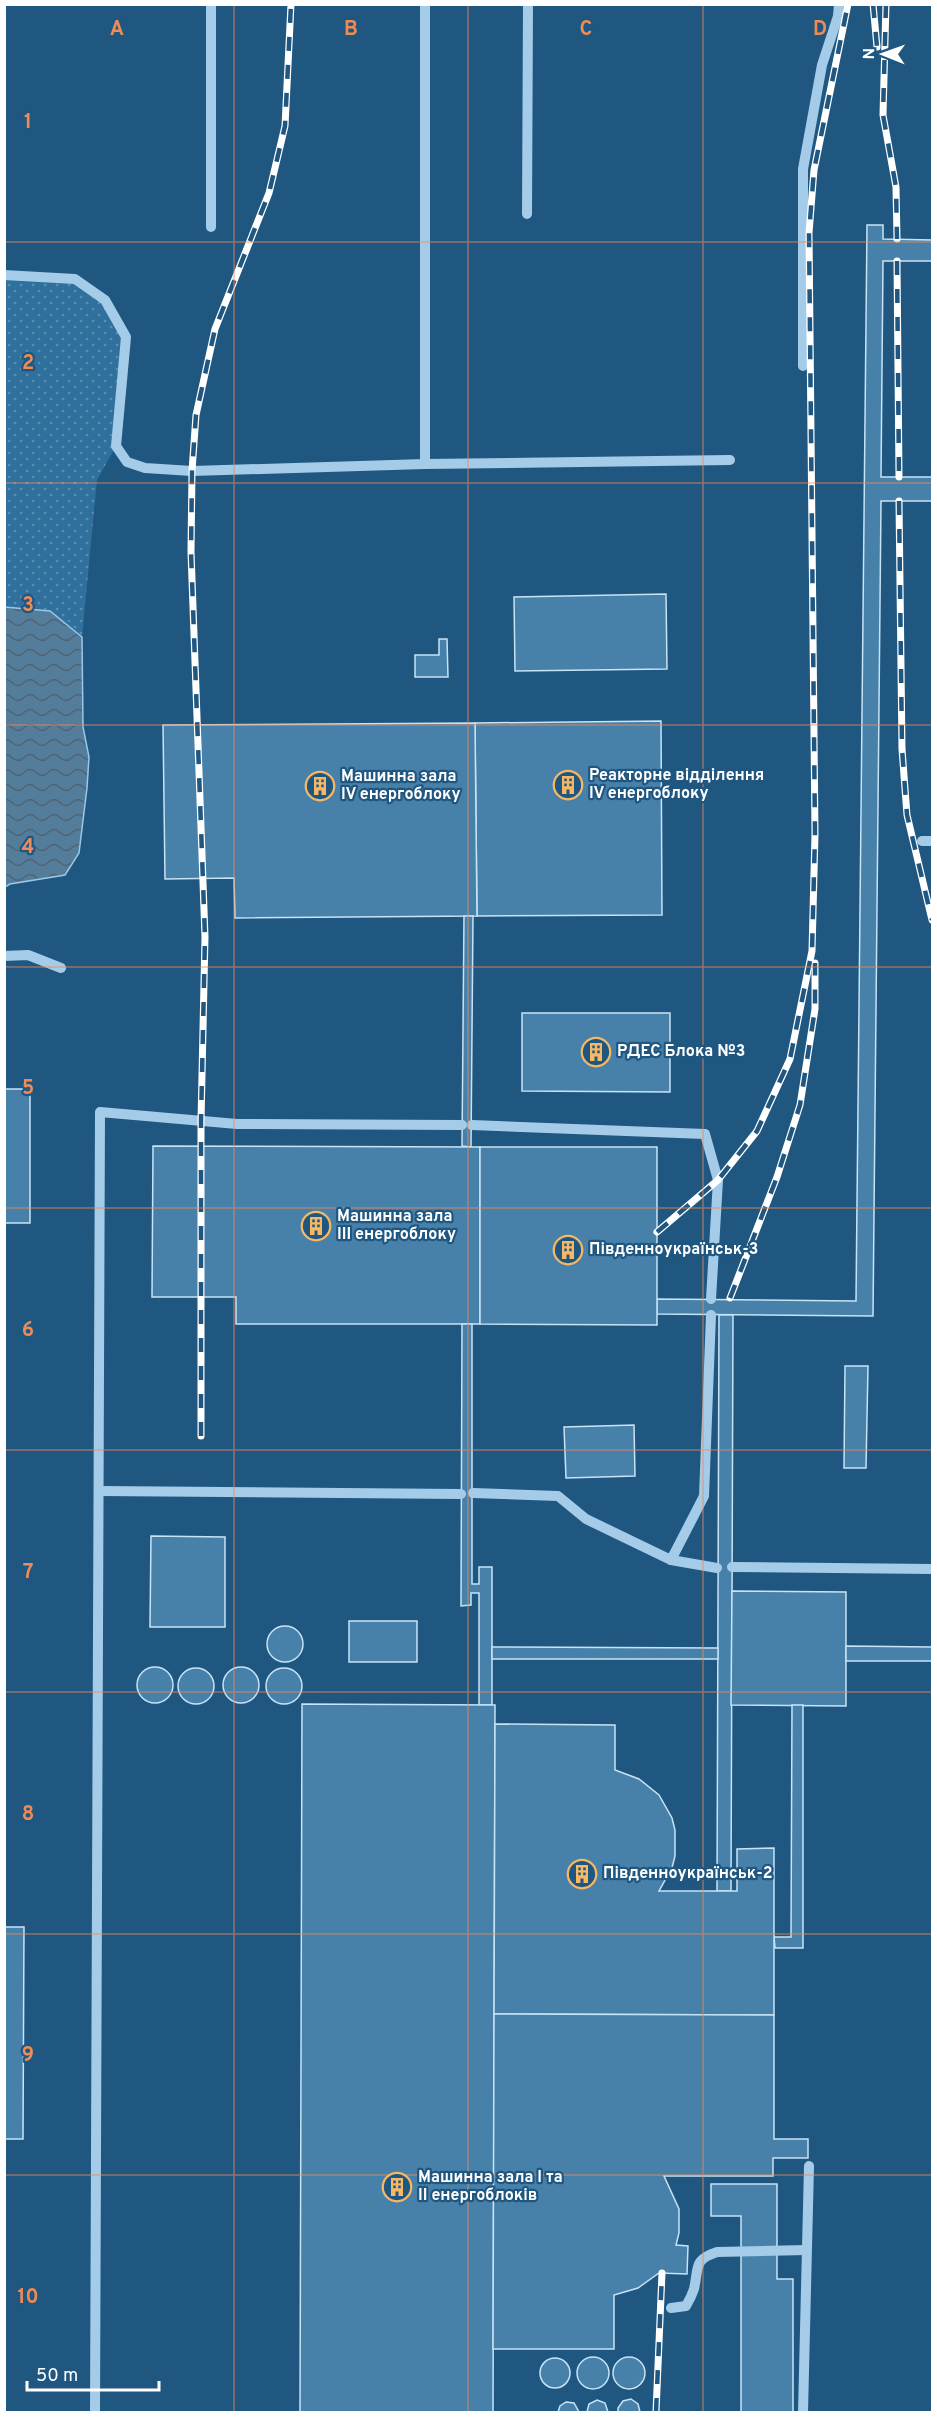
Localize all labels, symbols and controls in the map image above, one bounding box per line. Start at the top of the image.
text: A [110,17,124,43]
text: B [344,17,358,43]
text: C [580,17,592,43]
text: D [813,17,827,43]
north arrow [853,24,913,84]
text: N [860,48,880,60]
text: 1 [24,110,32,136]
text: 2 [22,351,34,377]
text: 3 [22,593,34,619]
place label: Реакторне відділення IV енергоблоку [589,766,764,804]
place label: Машинна зала IV енергоблоку [341,767,461,805]
building icon: Реакторне відділення IV енергоблоку [552,769,584,801]
building icon: Машинна зала IV енергоблоку [304,770,336,802]
text: 4 [22,835,34,861]
building icon: РДЕС Блока №3 [580,1036,612,1068]
place label: РДЕС Блока №3 [617,1042,745,1062]
text: 5 [22,1076,34,1102]
place label: Машинна зала III енергоблоку [337,1207,456,1245]
building icon: Машинна зала III енергоблоку [300,1210,332,1242]
building icon: Південноукраїнськ-3 [552,1234,584,1266]
place label: Південноукраїнськ-3 [589,1240,758,1260]
text: 6 [22,1318,34,1344]
text: 7 [23,1560,33,1586]
text: 8 [22,1802,34,1828]
building icon: Південноукраїнськ-2 [566,1858,598,1890]
place label: Південноукраїнськ-2 [603,1864,773,1884]
text: 9 [22,2043,34,2069]
place label: Машинна зала I та II енергоблоків [418,2168,563,2206]
building icon: Машинна зала I та II енергоблоків [381,2171,413,2203]
text: 10 [17,2285,39,2311]
scale bar [27,2354,159,2392]
text: 50 m [36,2365,78,2388]

